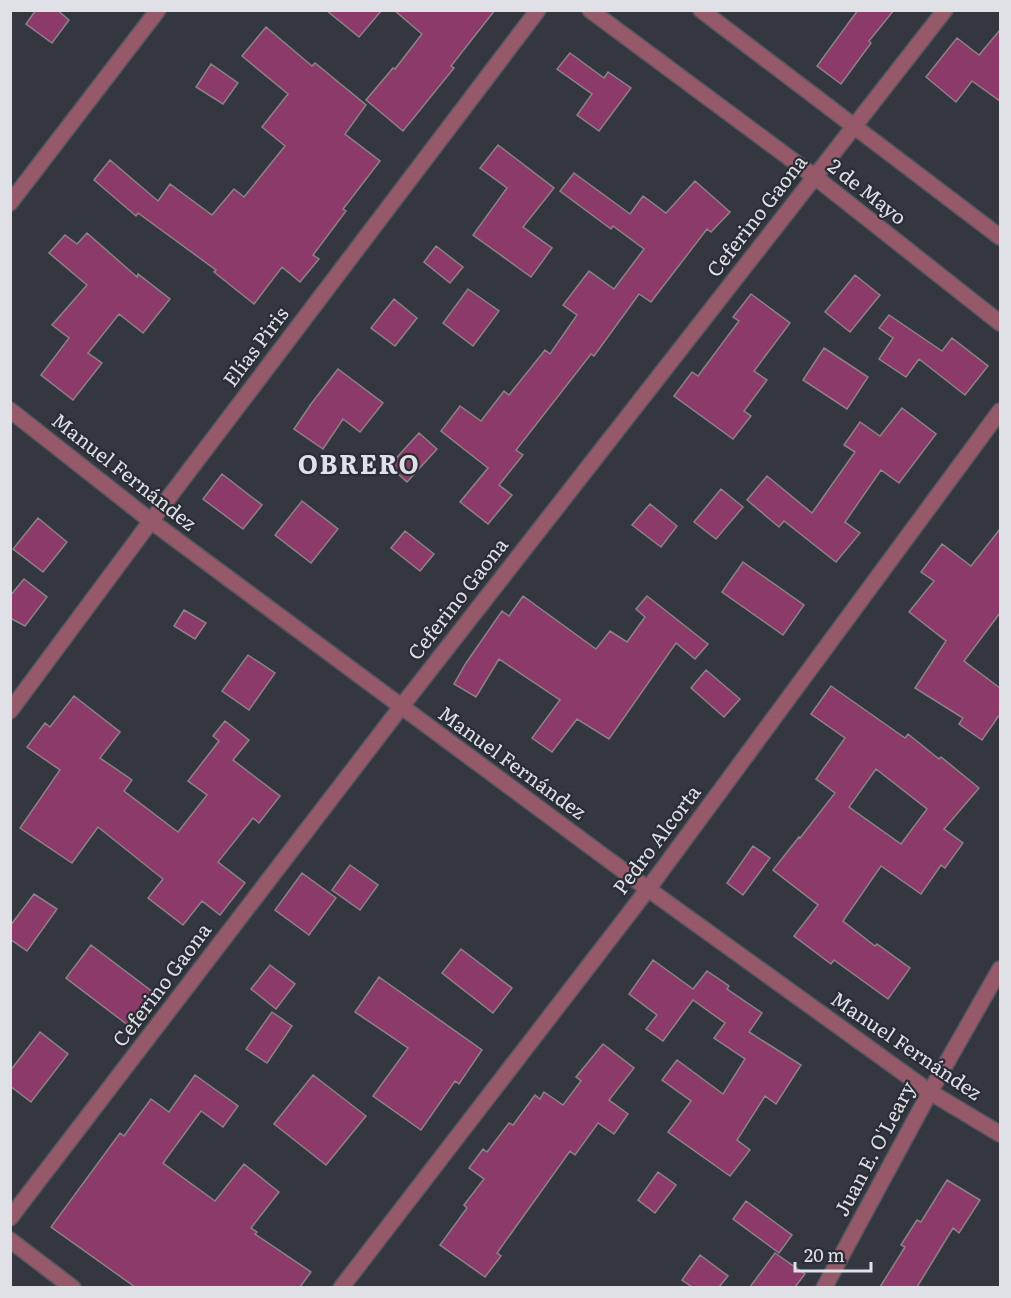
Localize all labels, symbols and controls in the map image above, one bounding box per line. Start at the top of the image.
street label: Ceferino Gaona [698,147,813,282]
street label: 2 de Mayo [822,150,914,231]
street label: Elías Piris [214,299,295,392]
street label: Manuel Fernández [46,404,204,537]
district label: OBRERO [298,443,420,482]
street label: Ceferino Gaona [399,530,514,665]
street label: Manuel Fernández [433,697,594,826]
street label: Pedro Alcorta [604,778,707,900]
street label: Ceferino Gaona [104,915,217,1052]
street label: Manuel Fernández [826,983,989,1106]
street label: Juan E. O'Leary [825,1075,922,1221]
scale bar [795,1235,872,1273]
text: 20 m [804,1241,845,1268]

